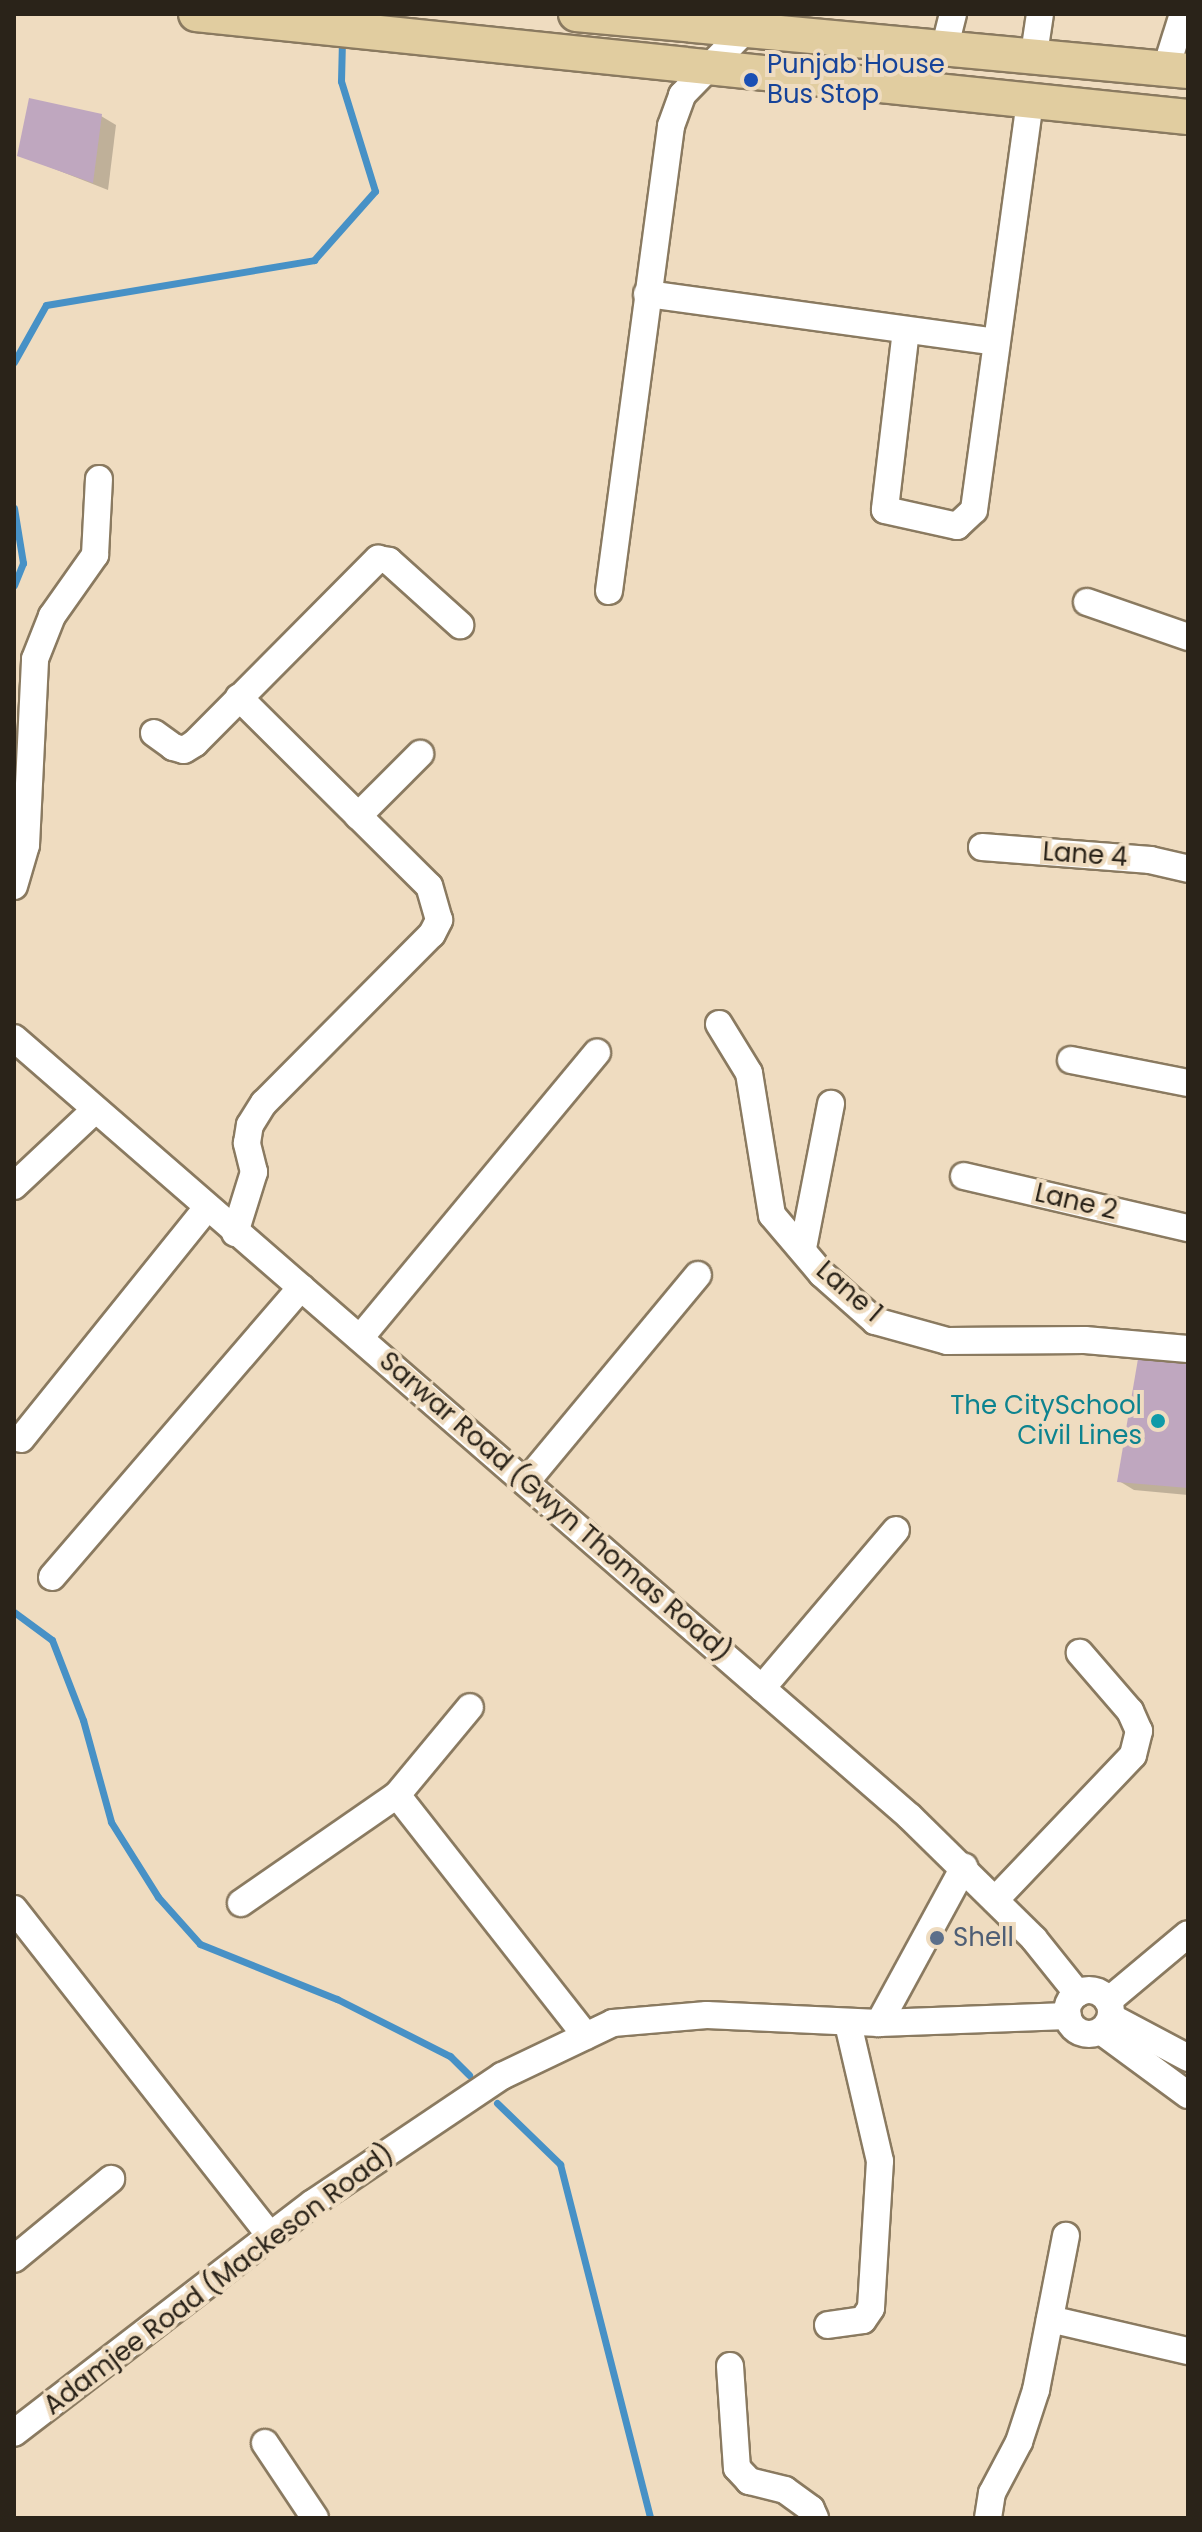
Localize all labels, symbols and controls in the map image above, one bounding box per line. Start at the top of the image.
place label: Punjab House Bus Stop [767,49,945,110]
marker: Punjab House Bus Stop [742,71,760,89]
street label: Lane 4 [1042,836,1128,874]
street label: Lane 2 [1032,1177,1120,1227]
street label: Lane 1 [810,1255,888,1329]
street label: Sarwar Road (Gwyn Thomas Road) [373,1346,737,1668]
place label: The CitySchool Civil Lines [950,1390,1142,1452]
marker: The CitySchool Civil Lines [1149,1412,1167,1430]
place label: Shell [953,1922,1014,1954]
marker: Shell [928,1929,946,1947]
street label: Adamjee Road (Mackeson Road) [38,2138,400,2422]

